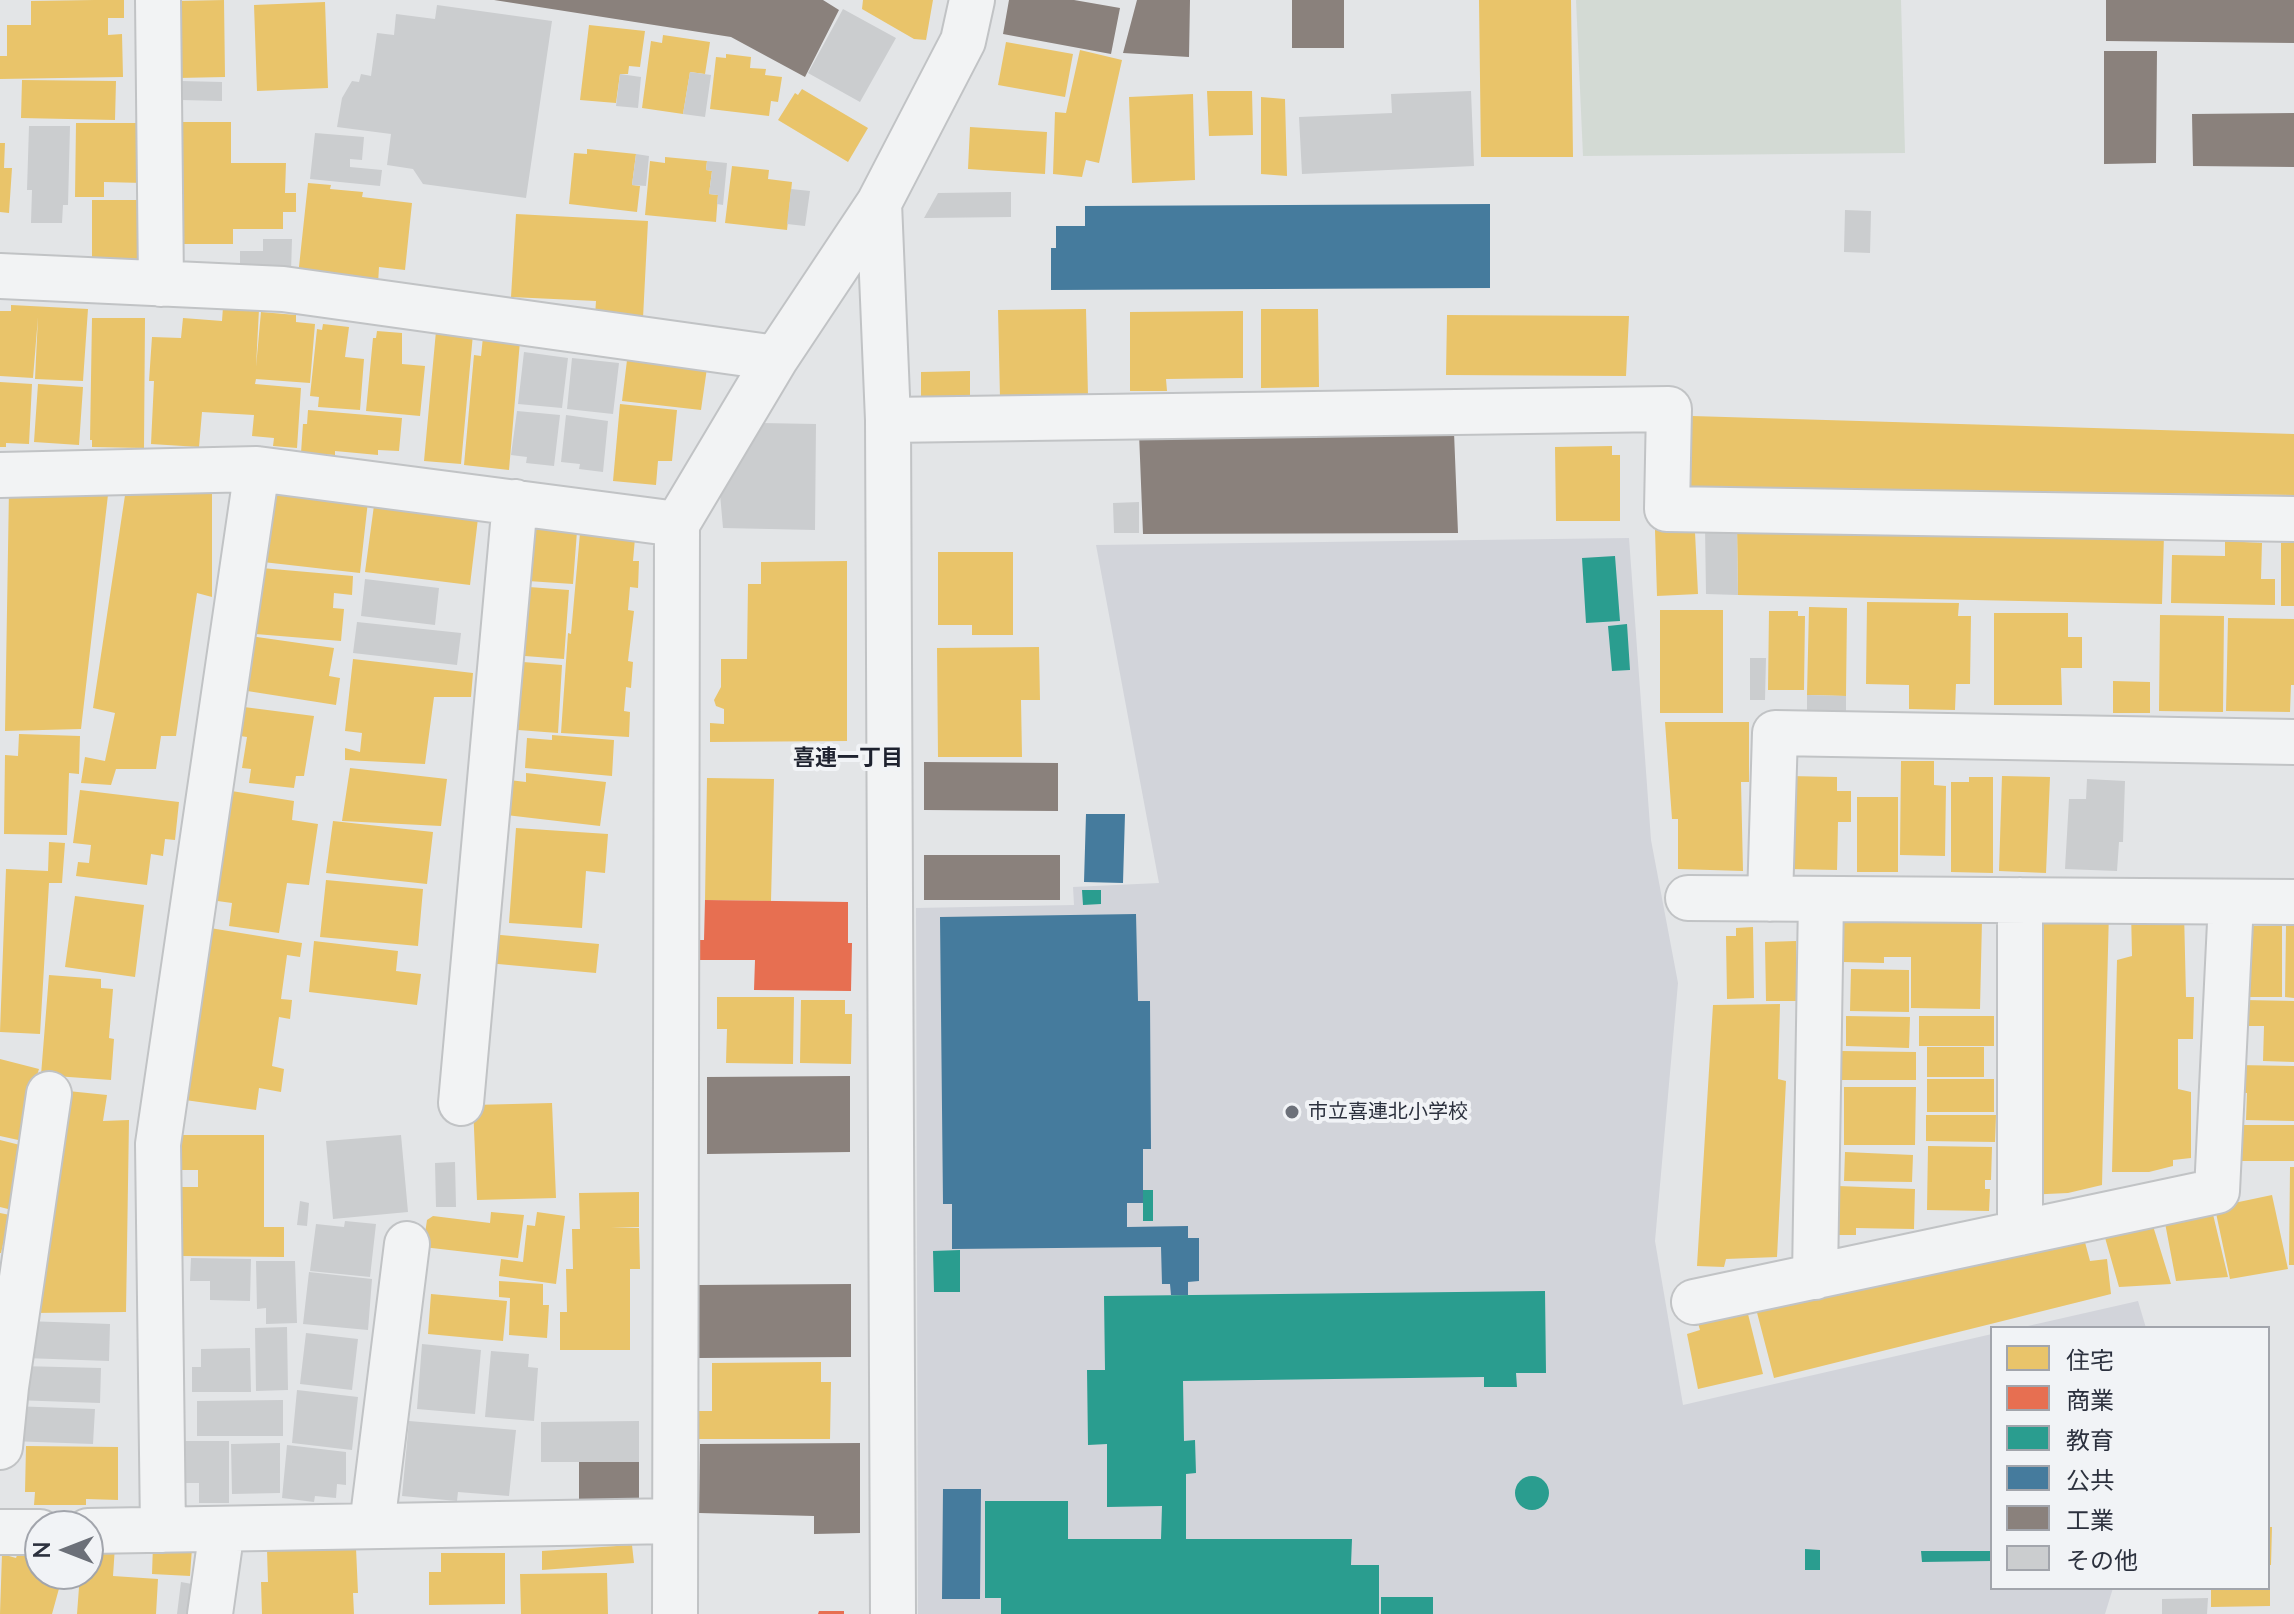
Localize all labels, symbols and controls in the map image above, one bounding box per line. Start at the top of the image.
district label: 喜連一丁目 [793,745,903,771]
place label: 市立喜連北小学校 [1308,1100,1468,1124]
marker: 市立喜連北小学校 [1283,1103,1301,1121]
legend [1990,1326,2270,1590]
text: 住宅 [2066,1345,2114,1374]
text: 商業 [2066,1385,2114,1414]
text: 教育 [2066,1425,2114,1454]
text: 公共 [2066,1465,2114,1494]
text: 工業 [2066,1505,2114,1534]
north arrow [24,1510,104,1590]
text: N [28,1542,55,1558]
text: その他 [2066,1545,2138,1574]

